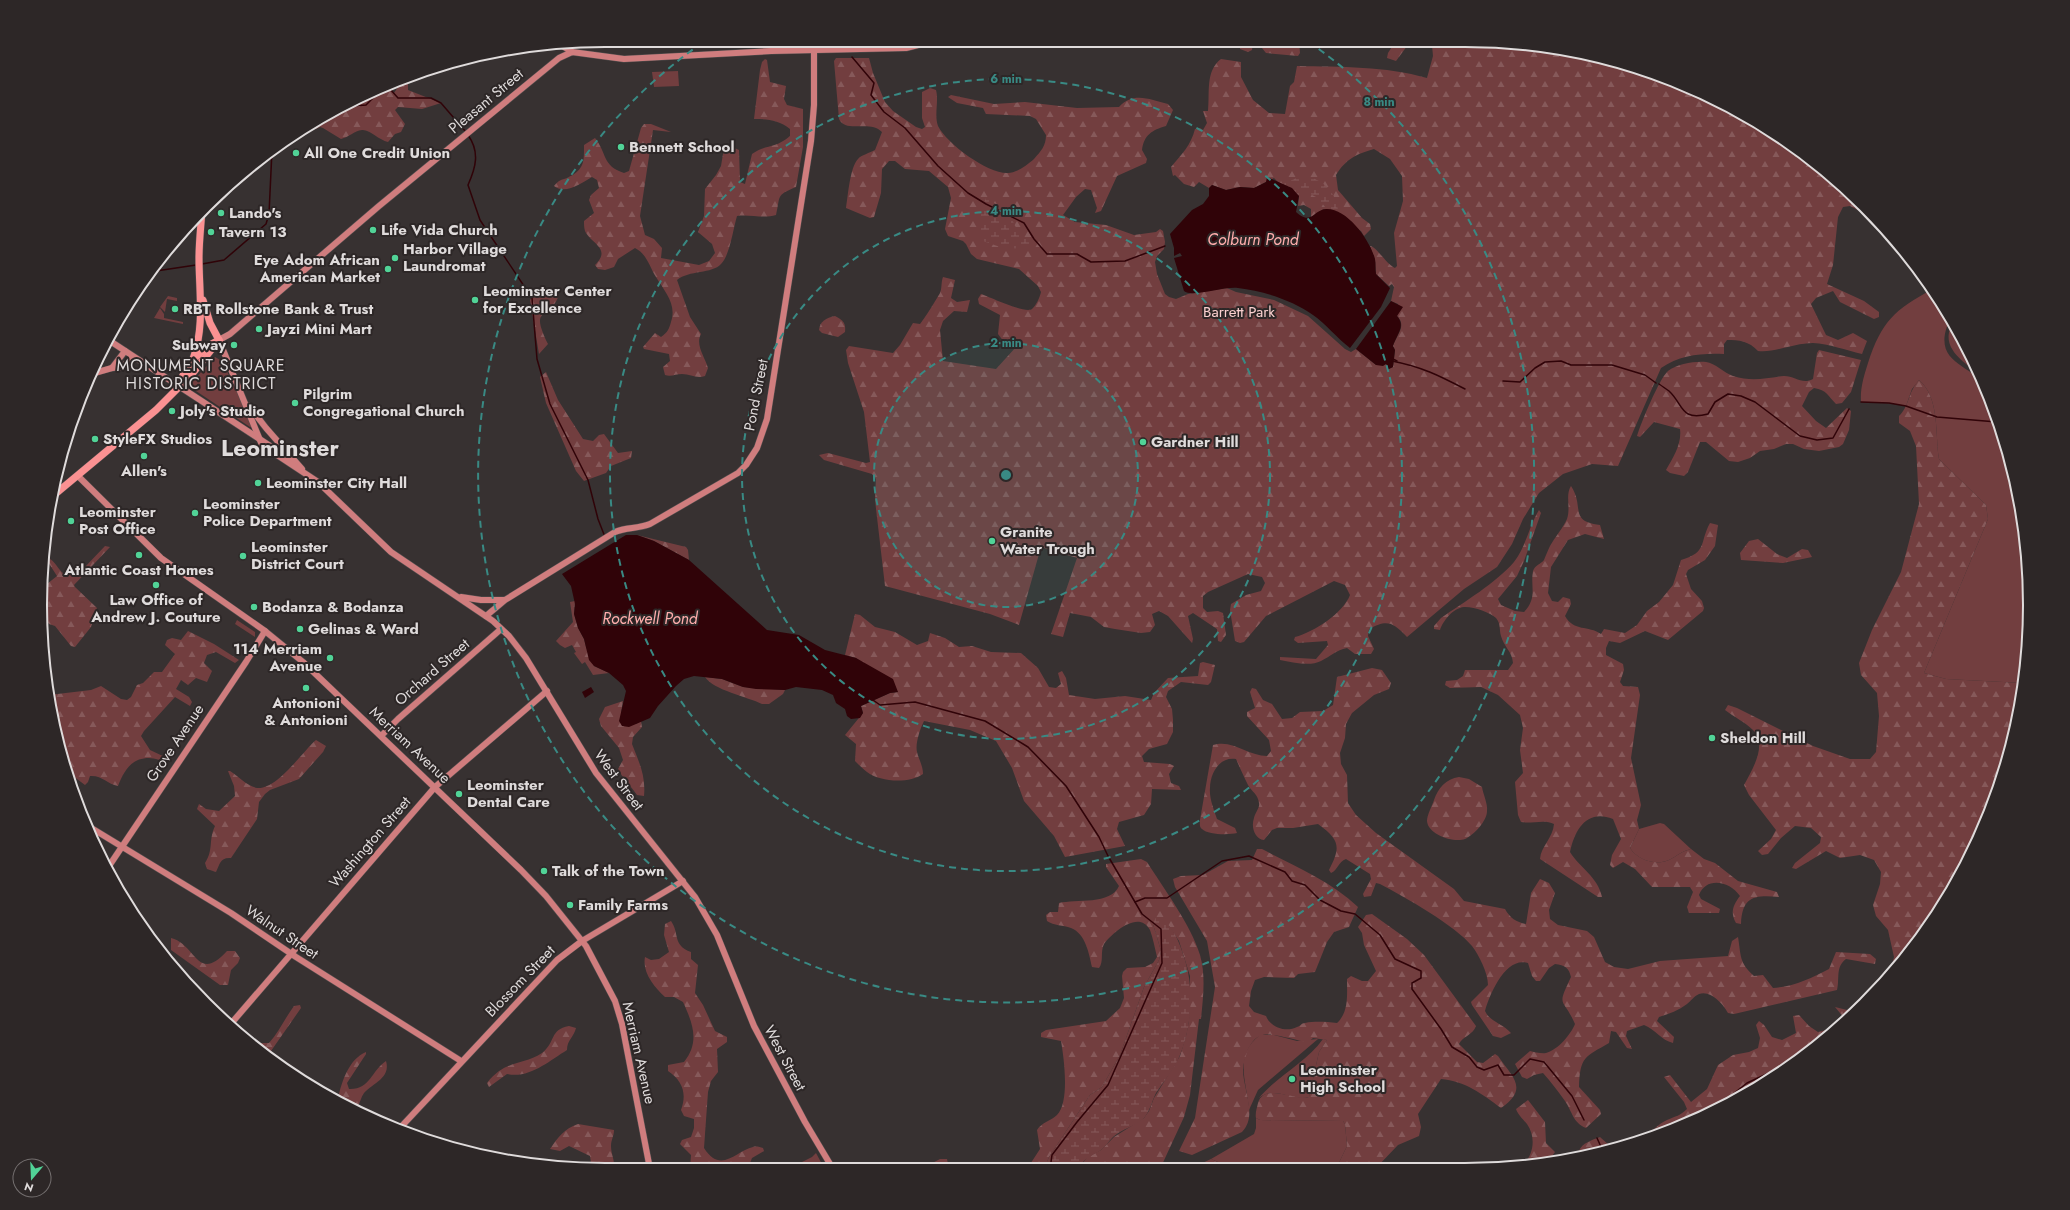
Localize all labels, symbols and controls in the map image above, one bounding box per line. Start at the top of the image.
street label: Pleasant Street [444,63,528,139]
text: 6 min [990,70,1022,88]
text: 8 min [1363,93,1395,111]
place label: Bennett School [629,136,735,158]
place label: All One Credit Union [303,142,450,164]
marker: Bennett School [616,142,626,152]
marker: All One Credit Union [291,148,301,158]
place label: Lando's [229,202,281,224]
text: 4 min [990,202,1022,220]
marker: Lando's [216,208,226,218]
place label: Life Vida Church [381,219,498,241]
place label: Tavern 13 [219,221,286,243]
marker: Life Vida Church [368,225,378,235]
marker: Tavern 13 [206,227,216,237]
water label: Colburn Pond [1207,228,1300,251]
place label: Harbor Village Laundromat [403,238,507,277]
place label: Eye Adom African American Market [254,249,380,288]
marker: Harbor Village Laundromat [390,253,400,263]
marker: Eye Adom African American Market [383,264,393,274]
place label: Leominster Center for Excellence [483,280,612,319]
marker: Leominster Center for Excellence [470,295,480,305]
place label: RBT Rollstone Bank & Trust [183,298,373,320]
park label: Barrett Park [1203,301,1275,323]
marker: RBT Rollstone Bank & Trust [170,304,180,314]
place label: Jayzi Mini Mart [264,318,372,340]
marker: Jayzi Mini Mart [254,324,264,334]
place label: Subway [172,334,226,356]
text: 2 min [990,334,1022,352]
marker: Subway [229,340,239,350]
district label: MONUMENT SQUARE HISTORIC DISTRICT [116,354,286,395]
street label: Pond Street [738,357,774,433]
place label: Pilgrim Congregational Church [303,383,465,422]
marker: Pilgrim Congregational Church [290,398,300,408]
place label: Joly's Studio [177,400,265,422]
marker: Joly's Studio [167,406,177,416]
place label: StyleFX Studios [103,428,212,450]
district label: Leominster [221,431,339,465]
place label: Gardner Hill [1151,431,1239,453]
marker: StyleFX Studios [90,434,100,444]
marker: Gardner Hill [1138,437,1148,447]
marker: Allen's [139,451,149,461]
place label: Allen's [120,460,167,482]
centre of rings [999,468,1013,482]
place label: Leominster City Hall [266,472,407,494]
marker: Leominster City Hall [253,478,263,488]
place label: Leominster Police Department [203,493,332,532]
place label: Leominster Post Office [79,501,157,540]
marker: Leominster Police Department [190,508,200,518]
marker: Leominster Post Office [66,516,76,526]
place label: Granite Water Trough [1000,521,1095,560]
place label: Leominster District Court [251,536,344,575]
marker: Granite Water Trough [987,536,997,546]
marker: Atlantic Coast Homes [134,550,144,560]
marker: Leominster District Court [238,551,248,561]
place label: Atlantic Coast Homes [63,559,214,581]
marker: Law Office of Andrew J. Couture [151,580,161,590]
place label: Law Office of Andrew J. Couture [90,589,221,628]
place label: Bodanza & Bodanza [262,596,404,618]
marker: Bodanza & Bodanza [249,602,259,612]
water label: Rockwell Pond [602,607,699,630]
place label: Gelinas & Ward [308,618,419,640]
marker: Gelinas & Ward [295,624,305,634]
street label: Orchard Street [390,633,475,711]
place label: 114 Merriam Avenue [233,638,322,677]
marker: 114 Merriam Avenue [325,653,335,663]
marker: Antonioni & Antonioni [301,683,311,693]
place label: Antonioni & Antonioni [264,692,348,731]
street label: Grove Avenue [141,699,209,786]
street label: Merriam Avenue [364,701,456,789]
place label: Sheldon Hill [1720,727,1806,749]
marker: Sheldon Hill [1707,733,1717,743]
street label: West Street [589,745,649,815]
place label: Leominster Dental Care [467,774,550,813]
marker: Leominster Dental Care [454,789,464,799]
street label: Washington Street [324,791,416,893]
place label: Talk of the Town [552,860,665,882]
marker: Talk of the Town [539,866,549,876]
place label: Family Farms [578,894,668,916]
street label: Walnut Street [241,899,323,965]
marker: Family Farms [565,900,575,910]
street label: Blossom Street [480,940,560,1022]
street label: Merriam Avenue [617,1000,661,1107]
street label: West Street [759,1021,812,1095]
place label: Leominster High School [1300,1059,1385,1098]
marker: Leominster High School [1287,1074,1297,1084]
north arrow [12,1158,52,1198]
text: N [22,1178,35,1196]

